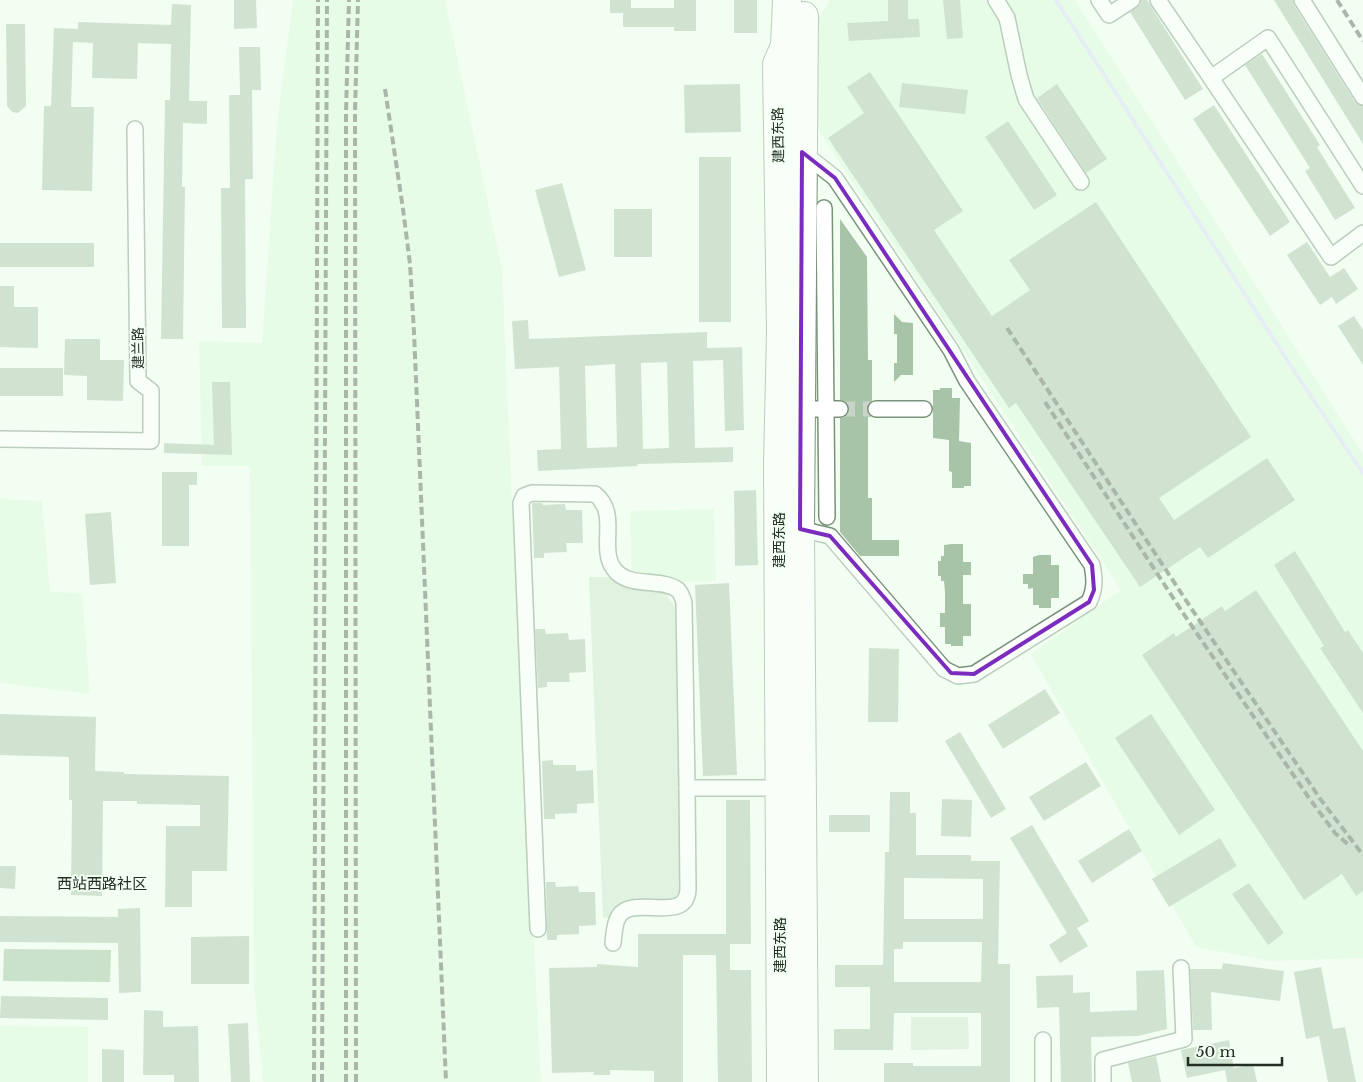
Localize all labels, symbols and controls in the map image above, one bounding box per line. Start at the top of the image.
street label: 建西东路 [769,107,787,163]
street label: 建兰路 [129,327,147,369]
street label: 建西东路 [770,512,788,568]
district label: 西站西路社区 [57,874,147,893]
street label: 建西东路 [771,917,789,973]
scale bar [1188,1034,1282,1066]
text: 50 m [1196,1042,1236,1061]

